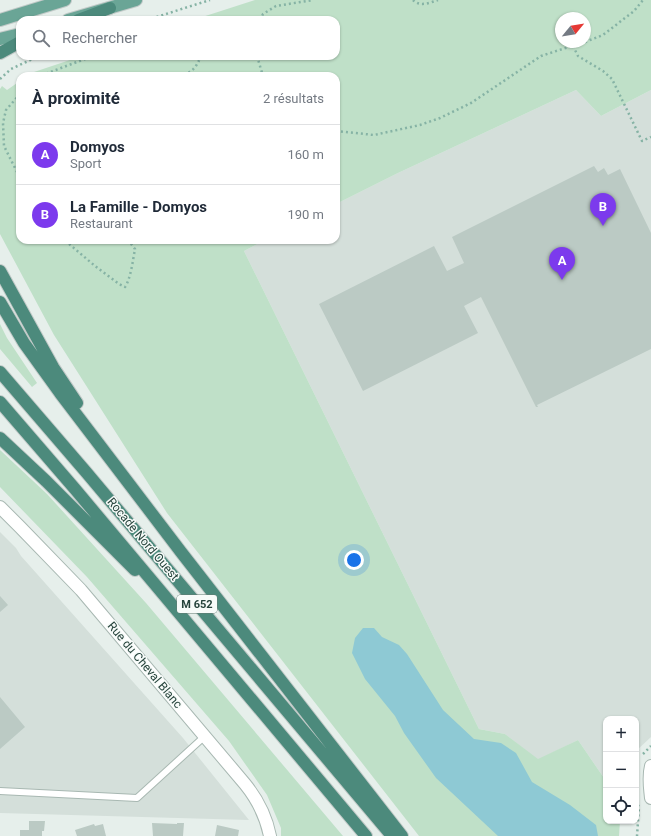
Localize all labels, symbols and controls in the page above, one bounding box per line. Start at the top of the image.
north arrow [555,12,591,48]
search box [16,16,340,60]
icon: search [30,27,52,49]
text: Rechercher [62,29,137,47]
text: À proximité [32,88,120,108]
text: 2 résultats [263,91,324,106]
text: Domyos [70,138,125,156]
text: A [41,147,49,162]
text: 160 m [287,147,324,162]
text: Sport [70,156,101,171]
pin: B [590,193,616,226]
text: La Famille - Domyos [70,198,207,216]
text: B [41,207,49,222]
text: 190 m [287,207,324,222]
text: Restaurant [70,216,133,231]
pin: A [549,247,575,280]
street label: Rocade Nord Ouest [104,495,182,583]
your location [344,550,364,570]
road number: M 652 [177,595,217,613]
street label: Rue du Cheval Blanc [105,619,185,711]
map controls [603,716,639,824]
button: + [603,716,639,752]
button: − [603,752,639,788]
button: locate [603,788,639,824]

